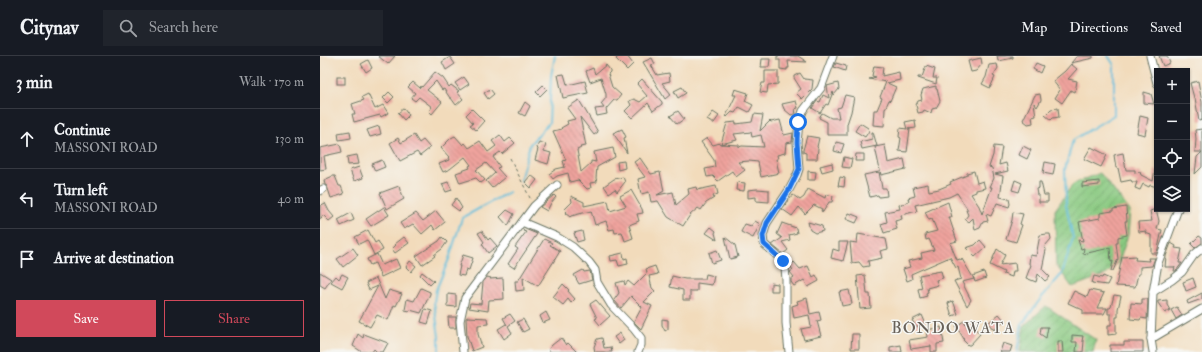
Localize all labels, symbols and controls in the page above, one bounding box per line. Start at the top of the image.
search box [103,10,383,46]
text: Citynav [20,16,79,40]
icon: search [117,17,139,39]
text: Search here [149,18,218,37]
text: Map [1021,19,1047,36]
text: Directions [1069,19,1128,36]
text: Saved [1150,19,1182,36]
map controls [1154,68,1190,212]
button: + [1154,68,1190,104]
text: 3 min [16,72,53,93]
text: Walk · 170 m [239,74,304,90]
button: − [1154,104,1190,140]
route start [789,113,807,131]
text: Continue [54,121,110,140]
icon: ahead [16,128,38,150]
text: 130 m [275,131,304,147]
text: MASSONI ROAD [54,140,158,156]
button: locate [1154,140,1190,176]
button: layers [1154,176,1190,212]
text: Turn left [54,181,108,200]
icon: left [16,188,38,210]
text: 40 m [278,191,304,207]
text: MASSONI ROAD [54,200,158,216]
icon: arrive [16,248,38,270]
text: Arrive at destination [54,249,174,268]
route end [774,252,792,270]
button: Save [16,300,156,337]
button: Share [164,300,304,337]
district label: BONDO WATA [891,318,1015,338]

